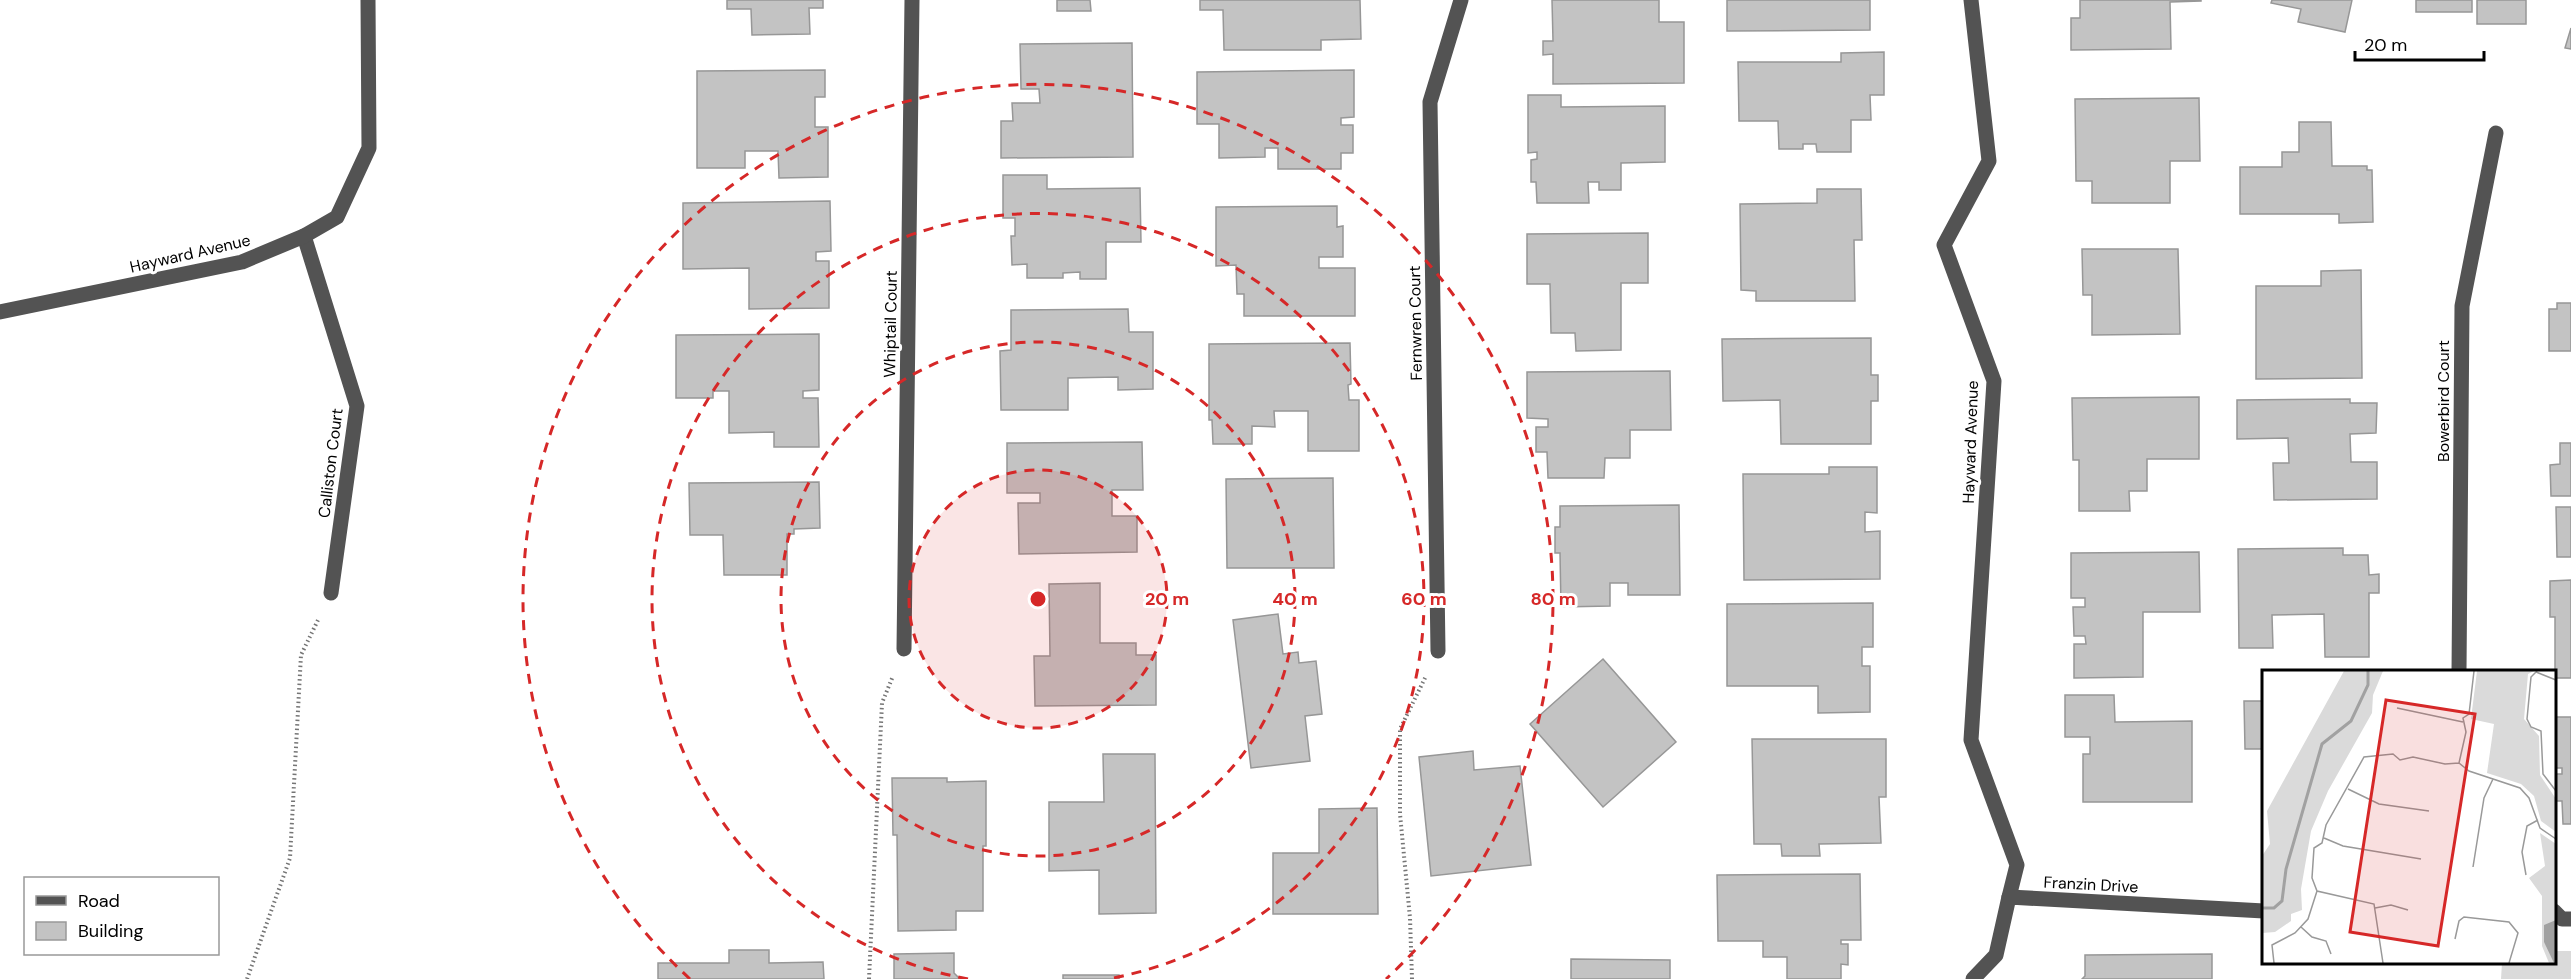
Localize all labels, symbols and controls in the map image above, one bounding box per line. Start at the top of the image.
scale bar [2355,24,2484,62]
text: 20 m [2364,33,2407,57]
street label: Hayward Avenue [128,229,252,278]
street label: Fernwren Court [1404,265,1427,381]
street label: Whiptail Court [879,270,902,378]
street label: Bowerbird Court [2433,340,2454,462]
street label: Hayward Avenue [1958,380,1983,504]
street label: Calliston Court [313,407,348,519]
text: 20 m [1145,587,1189,611]
text: 40 m [1272,587,1318,611]
text: 60 m [1401,587,1447,611]
text: 80 m [1530,587,1576,611]
centre of rings [1028,589,1048,609]
inset map [2262,670,2556,964]
street label: Franzin Drive [2043,872,2139,897]
legend [24,877,219,955]
text: Road [78,889,120,913]
text: Building [78,919,143,943]

